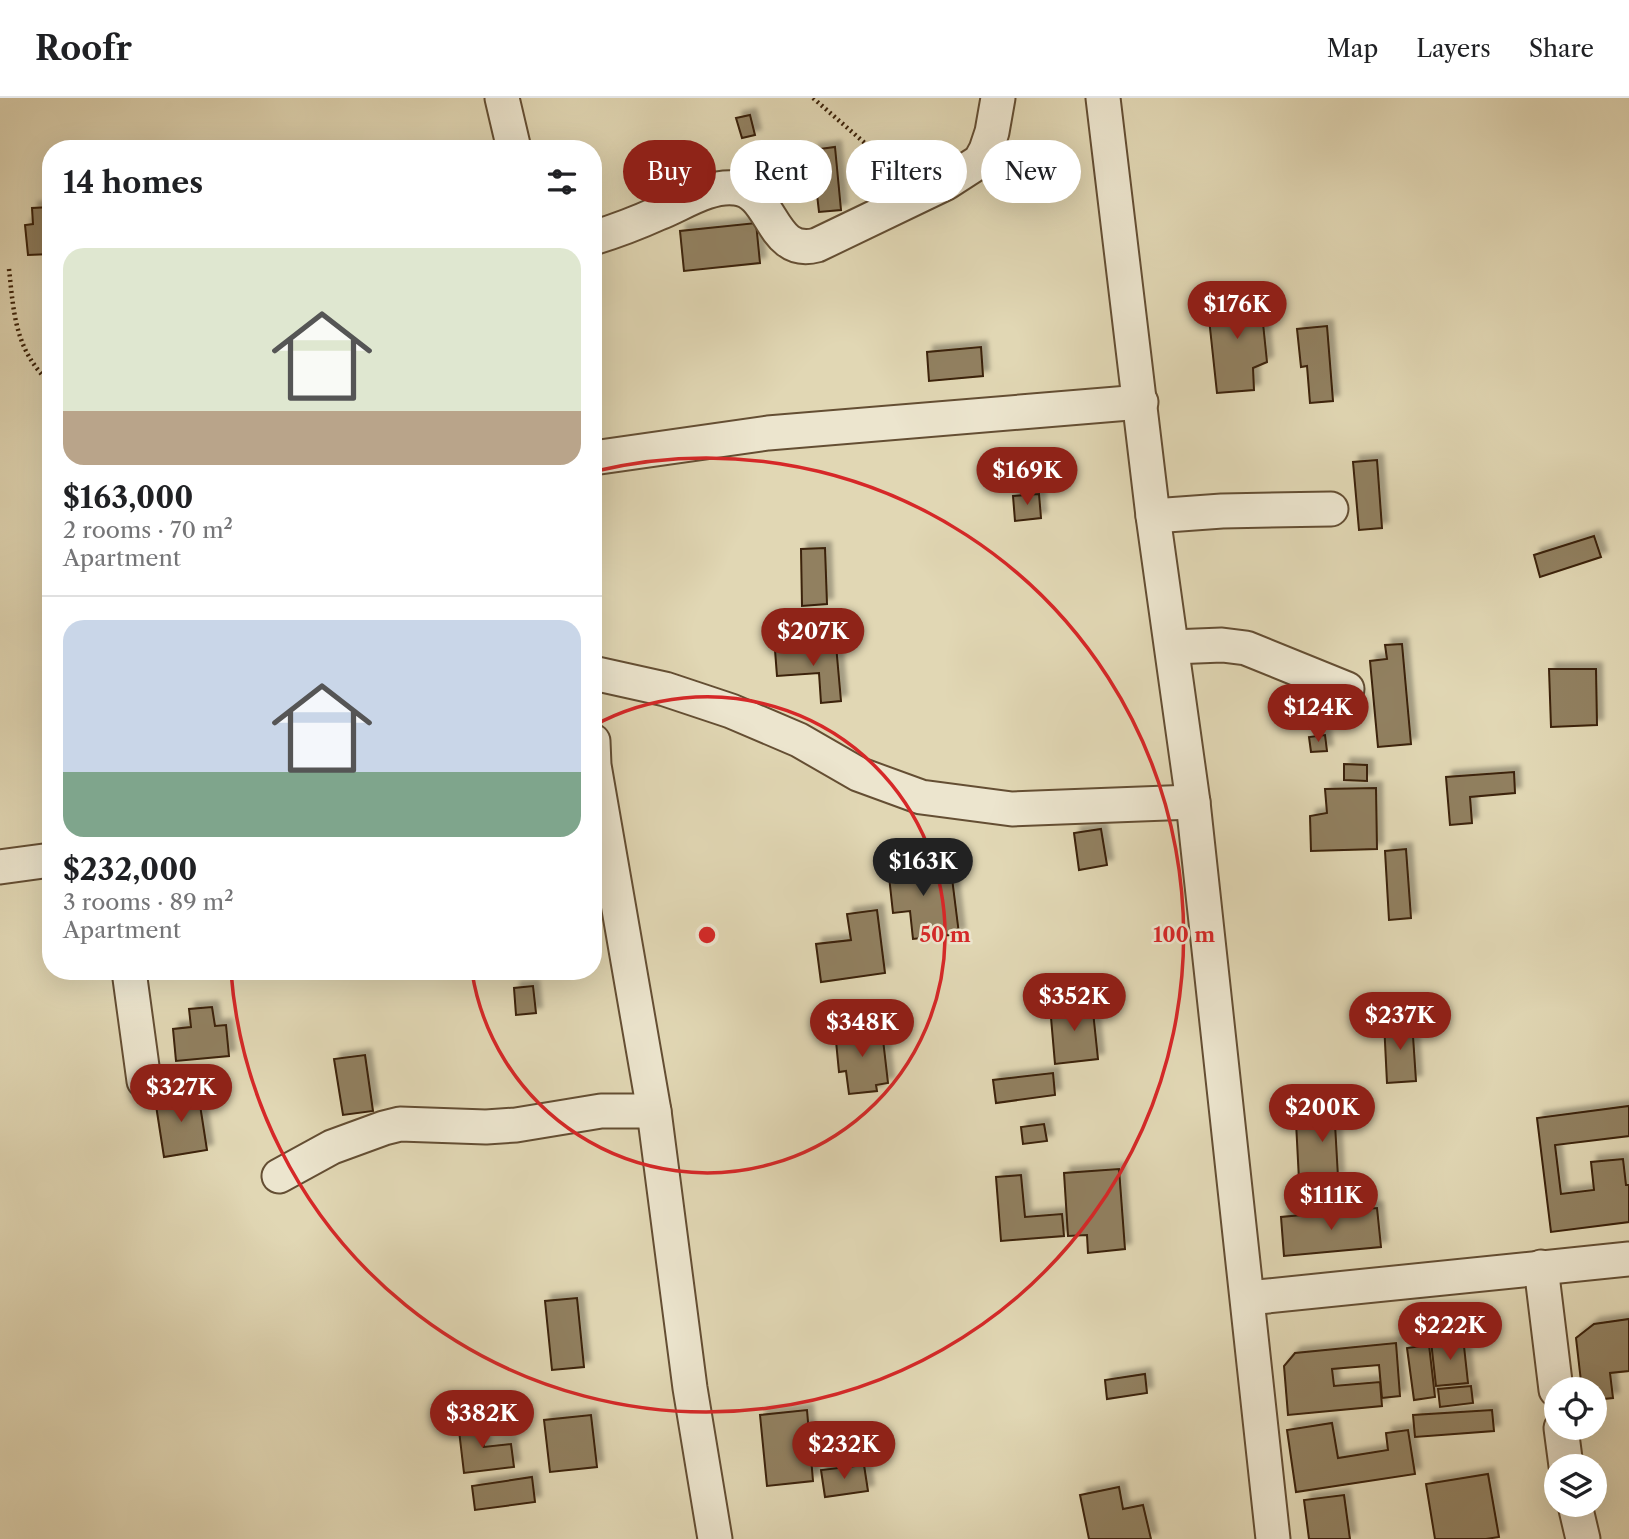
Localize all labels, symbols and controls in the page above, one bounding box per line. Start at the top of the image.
text: Roofr [35,28,132,69]
text: Map [1327,34,1378,63]
text: Layers [1416,34,1491,63]
text: Share [1529,34,1594,63]
chip: Buy [623,140,716,203]
chip: Rent [730,140,832,203]
chip: Filters [846,140,967,203]
chip: New [981,140,1081,203]
icon: filters [543,163,581,201]
text: 14 homes [63,164,203,201]
pin: $176K [1188,282,1286,341]
text: $176K [1204,290,1270,318]
icon: home [259,293,385,419]
pin: $169K [978,448,1076,507]
text: $169K [992,456,1062,484]
text: $163,000 [63,479,193,516]
text: 2 rooms · 70 m² [63,516,233,544]
text: Apartment [63,544,181,572]
pin: $207K [764,608,862,668]
text: $207K [777,617,849,645]
icon: home [259,665,385,791]
pin: $124K [1269,684,1367,744]
text: $124K [1284,693,1352,721]
pin: $163K [874,838,972,898]
text: $163K [889,847,957,875]
text: $232,000 [63,851,197,888]
text: 3 rooms · 89 m² [63,888,234,916]
text: Apartment [63,916,181,944]
text: 50 m [919,922,971,947]
text: 100 m [1153,922,1215,947]
centre of rings [695,923,719,947]
pin: $352K [1025,974,1123,1033]
text: $352K [1039,982,1109,1010]
pin: $237K [1351,992,1449,1052]
pin: $348K [813,1000,911,1059]
text: $237K [1365,1001,1435,1029]
text: $348K [826,1008,898,1036]
pin: $327K [132,1065,230,1124]
text: $327K [146,1073,216,1101]
pin: $200K [1273,1084,1371,1144]
text: $200K [1285,1093,1359,1121]
pin: $111K [1282,1172,1380,1232]
text: $111K [1300,1181,1362,1209]
pin: $222K [1401,1302,1499,1362]
text: $222K [1414,1311,1486,1339]
map controls [1544,1377,1607,1517]
button: locate [1544,1377,1607,1440]
pin: $382K [433,1390,531,1450]
text: $382K [446,1399,518,1427]
pin: $232K [795,1422,893,1481]
text: $232K [808,1430,880,1458]
button: layers [1544,1454,1607,1517]

